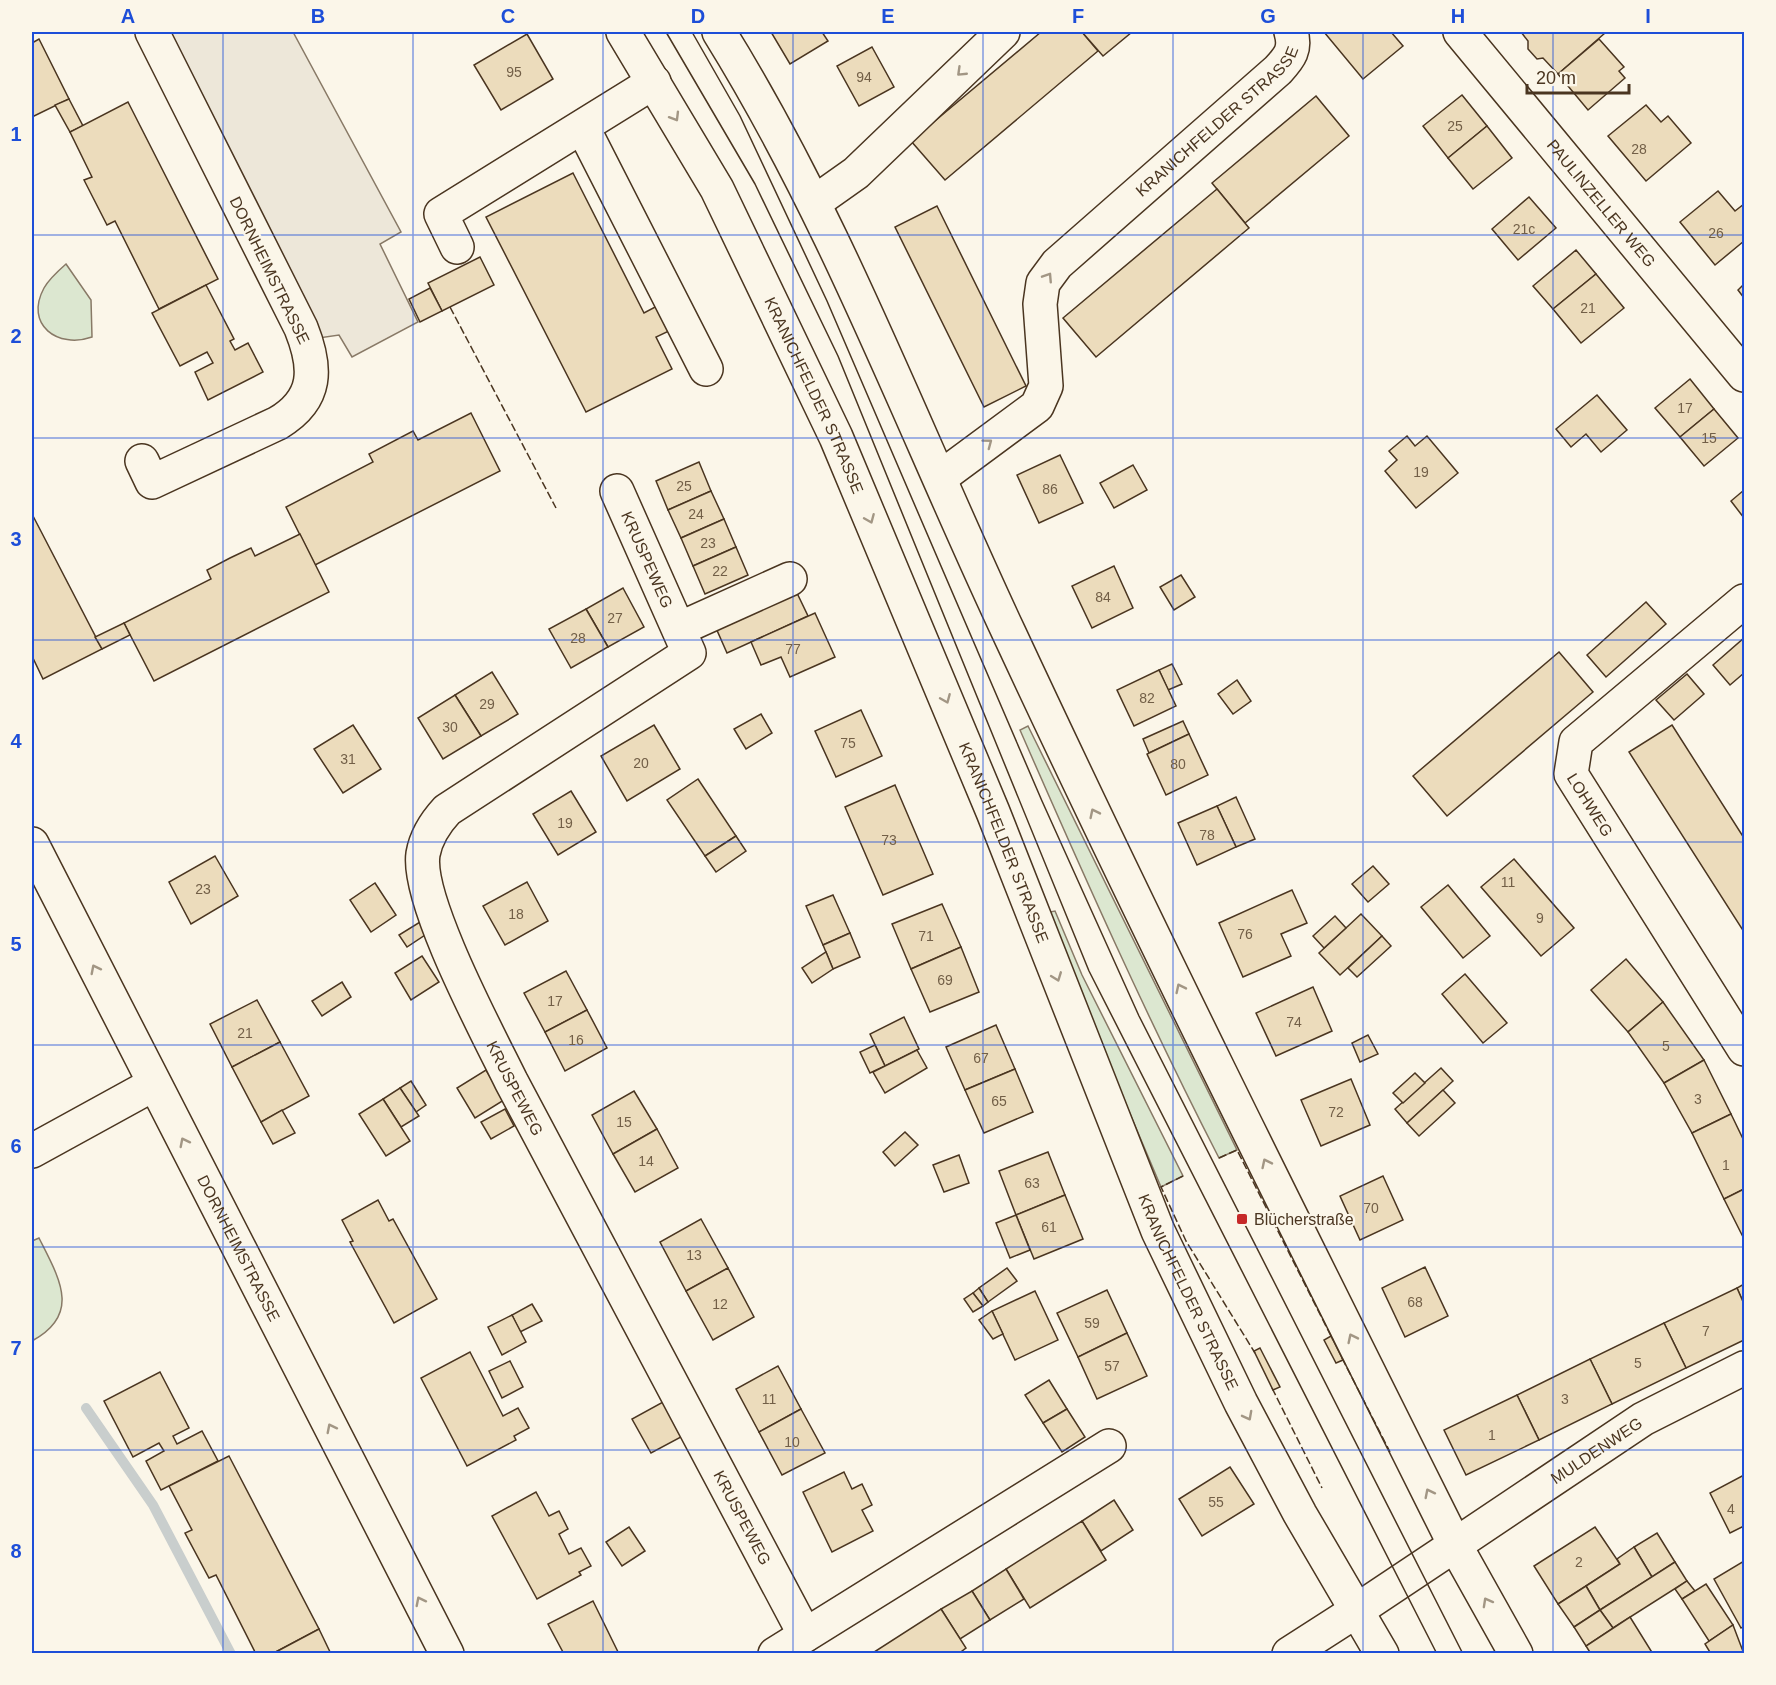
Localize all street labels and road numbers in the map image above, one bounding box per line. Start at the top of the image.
street label: KRANICHFELDER STRASSE [1132,44,1301,200]
street label: PAULINZELLER WEG [1544,136,1659,270]
street label: DORNHEIMSTRASSE [226,194,313,347]
street label: KRANICHFELDER STRASSE [761,294,867,496]
street label: KRUSPEWEG [618,509,676,611]
street label: KRANICHFELDER STRASSE [956,740,1052,945]
street label: LOHWEG [1564,770,1616,840]
street label: KRUSPEWEG [483,1038,546,1138]
street label: DORNHEIMSTRASSE [194,1172,283,1324]
street label: KRANICHFELDER STRASSE [1135,1192,1241,1393]
street label: MULDENWEG [1548,1414,1645,1487]
street label: KRUSPEWEG [710,1468,774,1568]

